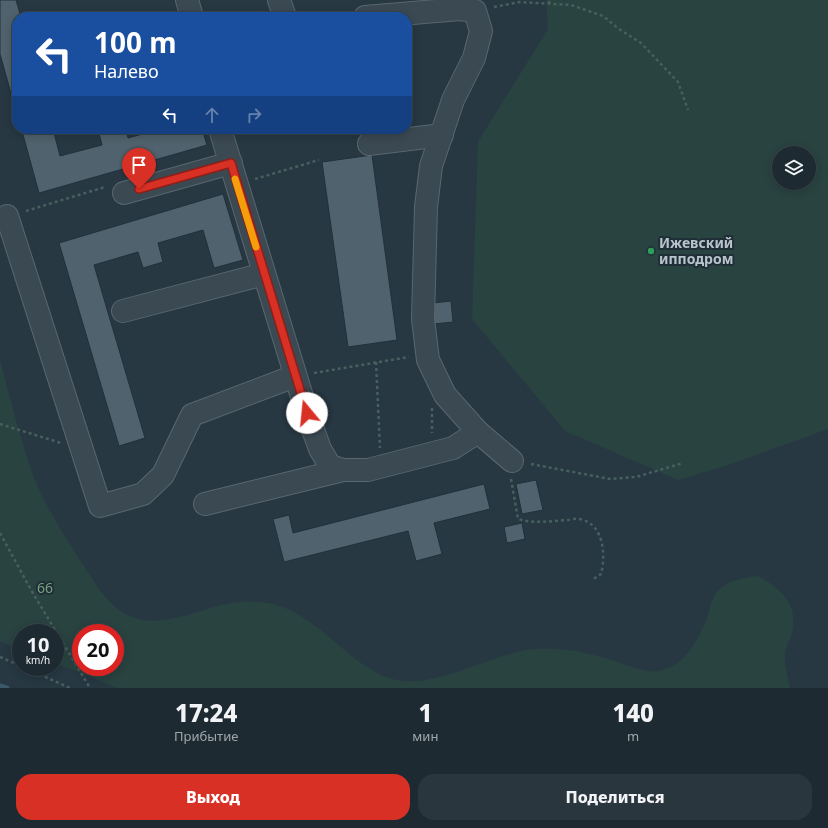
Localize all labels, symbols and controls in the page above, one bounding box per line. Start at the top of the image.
text: 100 m [94,23,177,61]
icon: left [28,28,80,80]
text: Налево [94,59,159,83]
icon: left [159,104,181,126]
icon: ahead [201,104,223,126]
icon: right [243,104,265,126]
map controls [772,146,816,190]
button: layers [772,146,816,190]
pin [122,148,156,189]
icon: arrive [128,154,150,176]
place label: Ижевский ипподром [659,233,733,268]
marker: Ижевский ипподром [646,246,656,256]
position arrow [286,392,328,434]
park label: 66 [37,578,53,597]
speed limit sign: 20 [72,624,124,676]
text: 10 [27,631,49,658]
text: km/h [26,653,50,667]
text: 17:24 [175,696,237,729]
text: 1 [418,696,432,729]
text: 140 [612,696,654,729]
text: Прибытие [174,727,238,745]
text: мин [412,727,438,745]
text: m [627,727,639,745]
button: Выход [16,774,410,820]
button: Поделиться [418,774,812,820]

